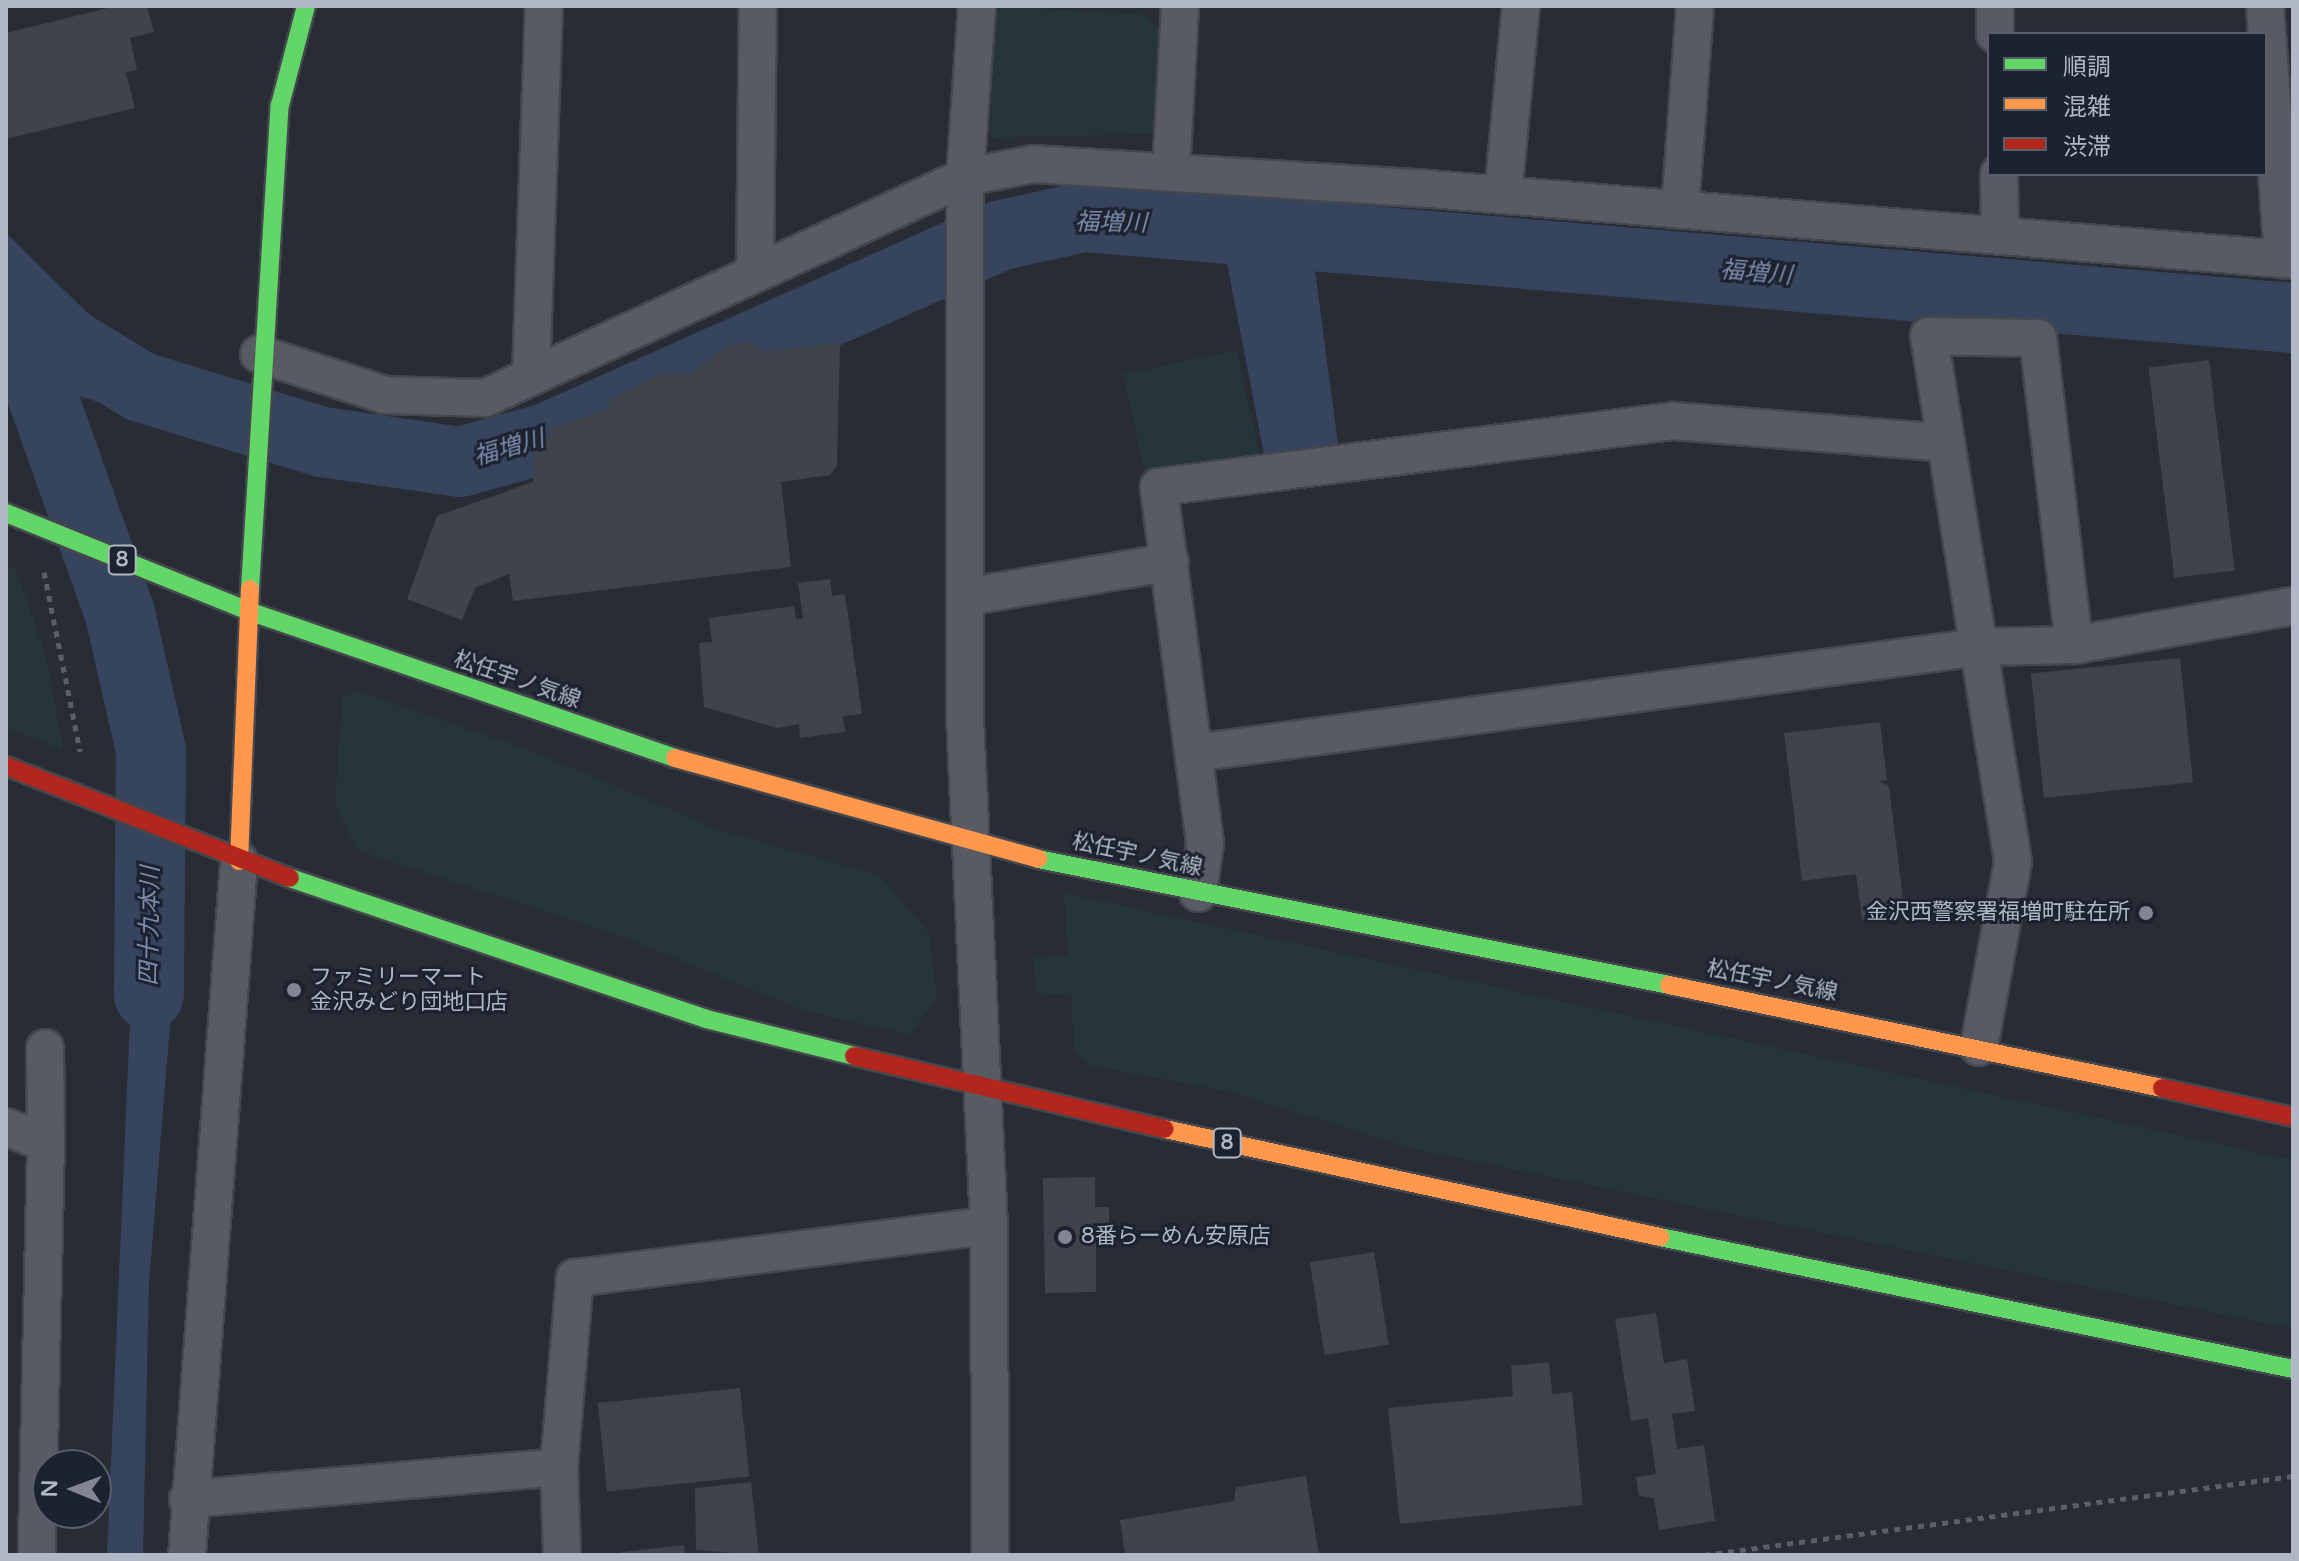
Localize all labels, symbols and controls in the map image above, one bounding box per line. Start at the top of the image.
legend [1987,32,2267,176]
text: 順調 [2063,53,2111,82]
text: 混雑 [2063,93,2111,122]
text: 渋滞 [2063,133,2111,162]
water label: 福増川 [1075,208,1147,238]
water label: 福増川 [1719,256,1793,290]
water label: 福増川 [470,424,548,472]
road number: 8 [106,544,138,576]
street label: 松任宇ノ気線 [450,646,584,714]
street label: 松任宇ノ気線 [1070,828,1204,882]
water label: 四十九本川 [135,866,165,986]
place label: 金沢西警察署福増町駐在所 [1866,900,2130,926]
marker: 金沢西警察署福増町駐在所 [2137,904,2155,922]
street label: 松任宇ノ気線 [1705,955,1839,1007]
place label: ファミリーマート 金沢みどり団地口店 [310,964,508,1016]
marker: ファミリーマート 金沢みどり団地口店 [285,981,303,999]
road number: 8 [1211,1127,1243,1159]
place label: 8番らーめん安原店 [1081,1224,1271,1250]
marker: 8番らーめん安原店 [1056,1228,1074,1246]
north arrow [32,1449,112,1529]
text: N [37,1480,63,1498]

